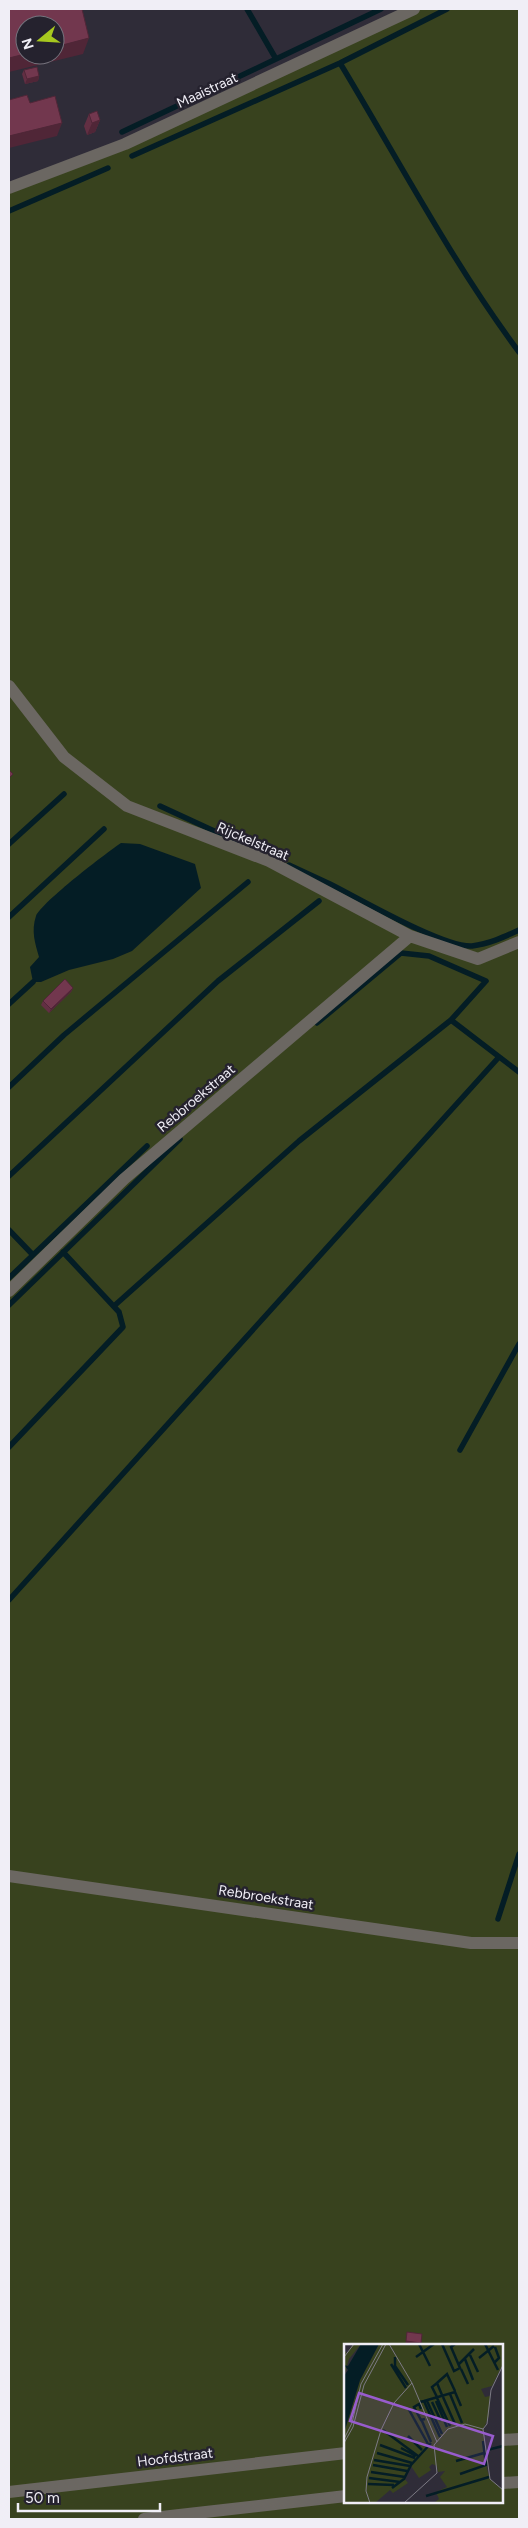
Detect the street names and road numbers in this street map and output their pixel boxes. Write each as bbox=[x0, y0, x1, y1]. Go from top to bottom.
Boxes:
street label: Maaistraat bbox=[174, 69, 240, 112]
street label: Rijckelstraat bbox=[214, 819, 291, 864]
street label: Rebbroekstraat bbox=[154, 1061, 239, 1136]
street label: Rebbroekstraat bbox=[217, 1882, 315, 1913]
street label: Hoofdstraat bbox=[136, 2444, 214, 2471]

